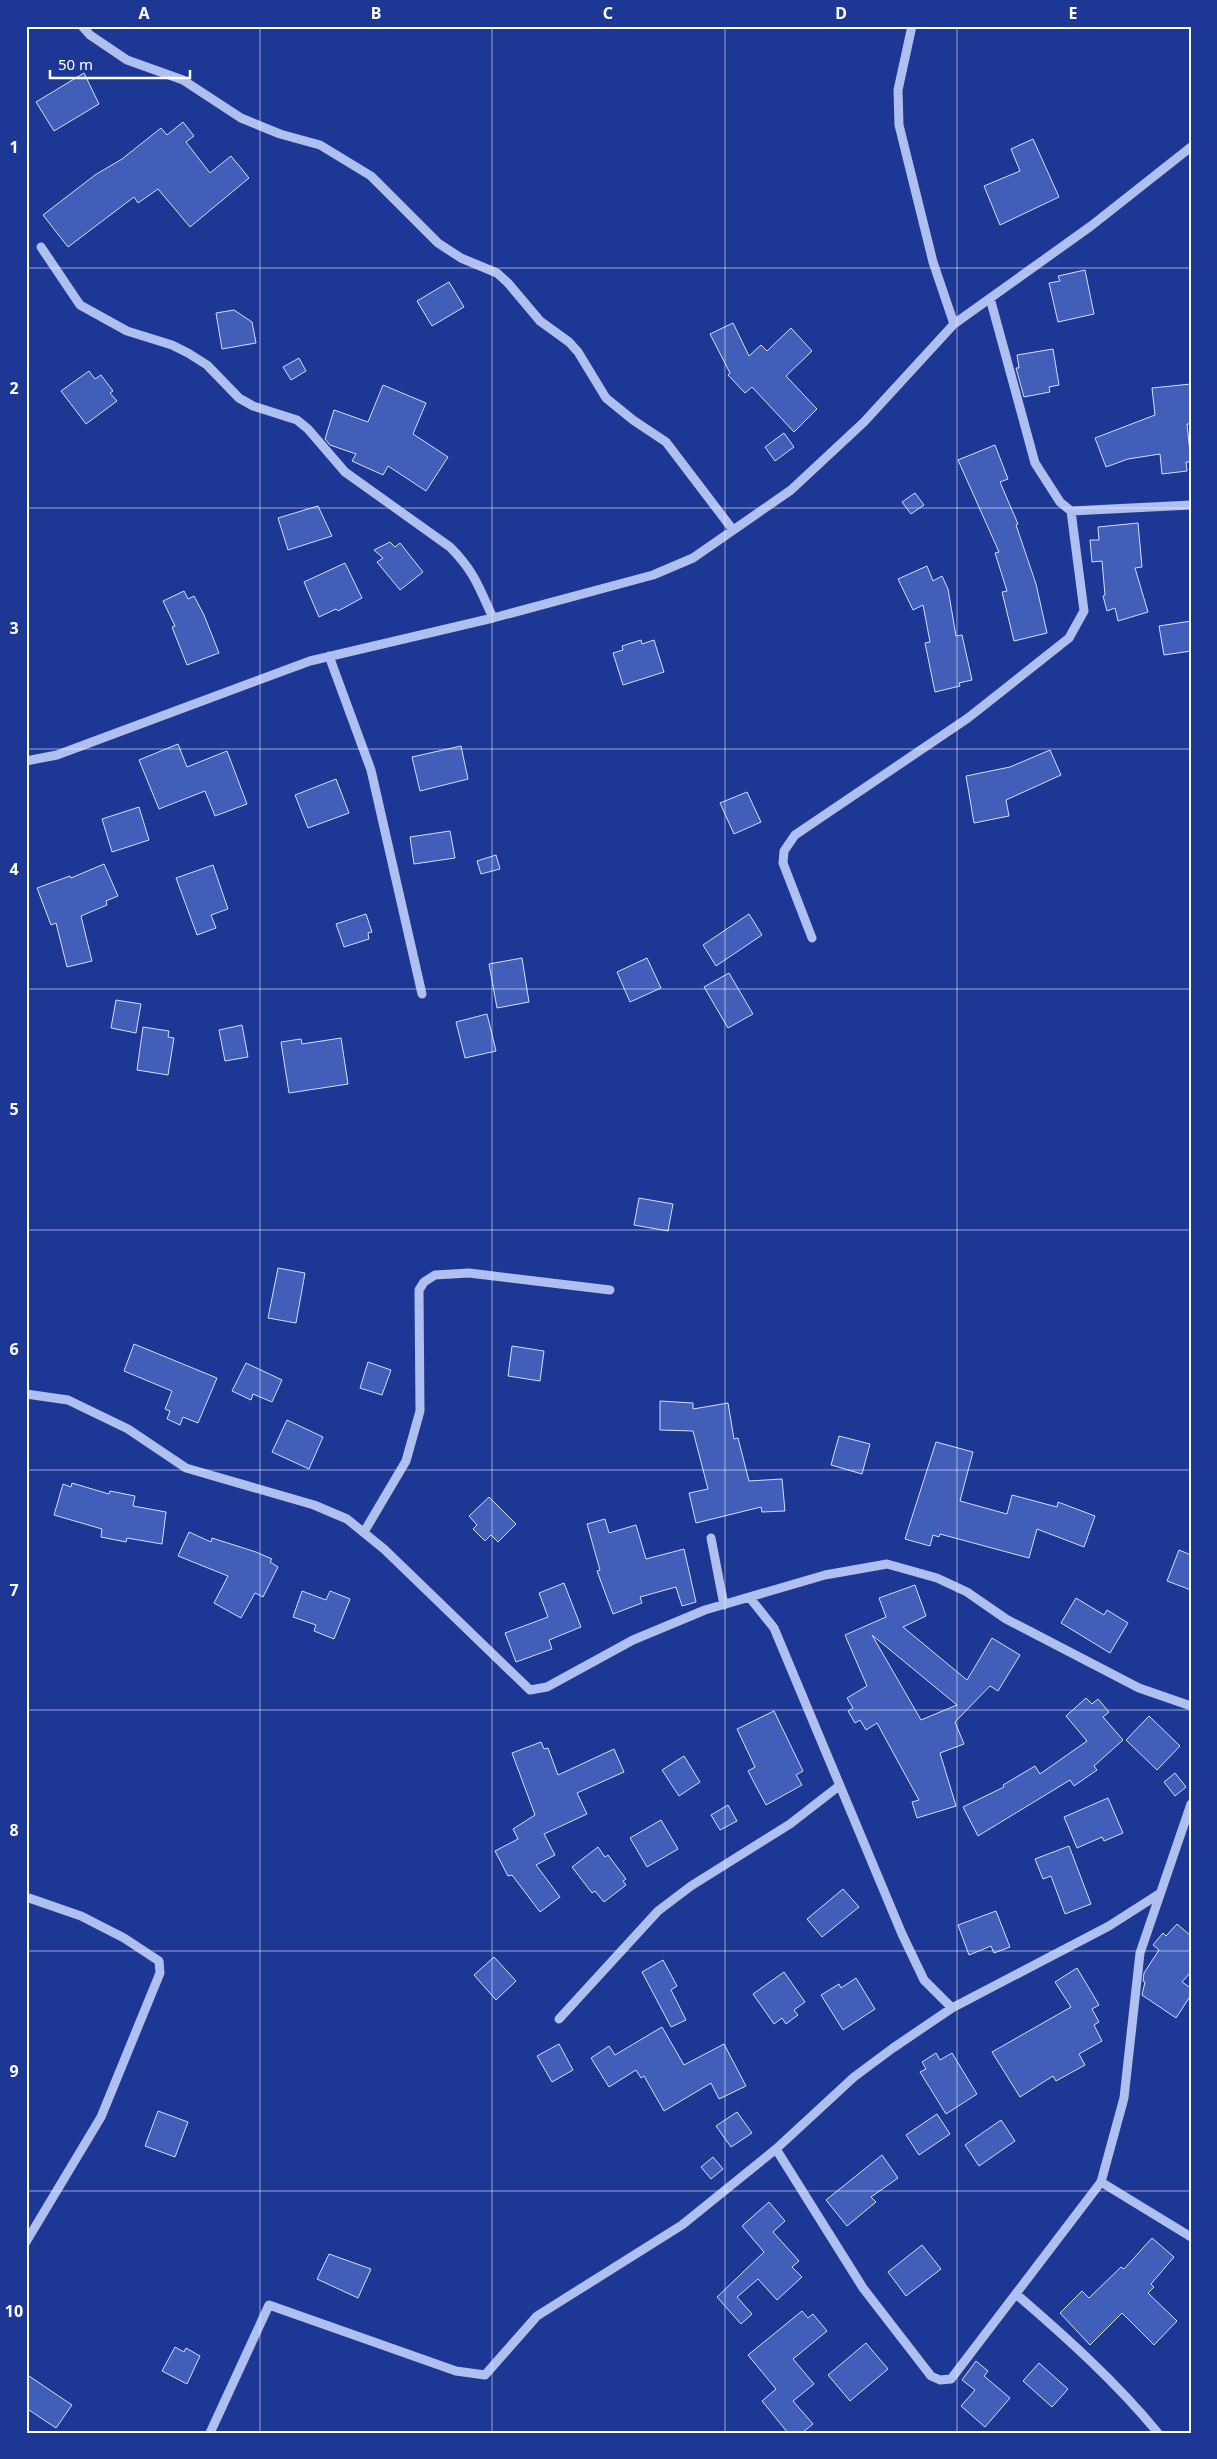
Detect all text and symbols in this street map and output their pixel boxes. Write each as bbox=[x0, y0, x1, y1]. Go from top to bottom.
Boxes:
text: A bbox=[138, 2, 150, 24]
text: B bbox=[371, 2, 381, 24]
text: C bbox=[603, 2, 613, 24]
text: D bbox=[835, 2, 847, 24]
text: E bbox=[1069, 2, 1078, 24]
scale bar bbox=[50, 48, 190, 80]
text: 50 m bbox=[58, 54, 93, 74]
text: 1 bbox=[9, 136, 19, 158]
text: 2 bbox=[9, 377, 19, 399]
text: 3 bbox=[9, 617, 19, 639]
text: 4 bbox=[9, 858, 19, 880]
text: 5 bbox=[9, 1098, 19, 1120]
text: 6 bbox=[9, 1338, 19, 1360]
text: 7 bbox=[9, 1579, 19, 1601]
text: 8 bbox=[9, 1819, 19, 1841]
text: 9 bbox=[9, 2060, 19, 2082]
text: 10 bbox=[5, 2300, 23, 2322]

